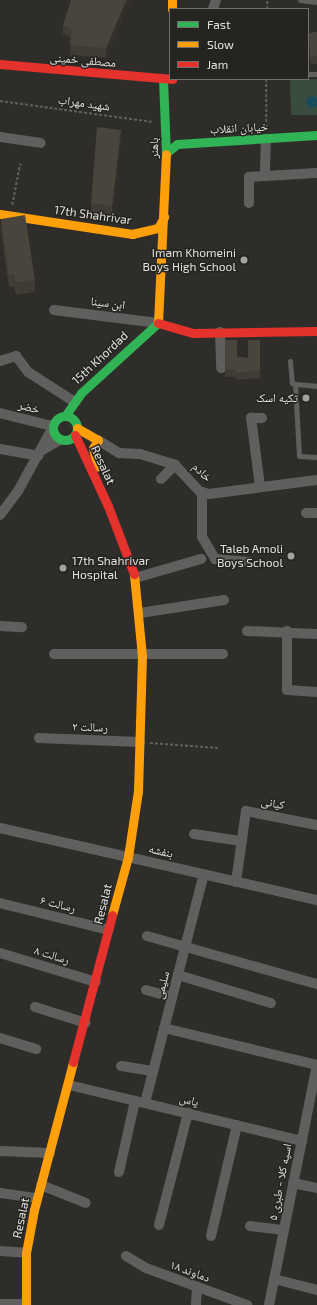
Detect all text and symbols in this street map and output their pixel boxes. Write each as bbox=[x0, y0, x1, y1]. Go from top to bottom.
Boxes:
legend bbox=[169, 8, 309, 80]
text: Fast bbox=[207, 17, 230, 31]
text: Slow bbox=[207, 37, 234, 51]
street label: مصطفی خمینی bbox=[49, 50, 117, 70]
text: Jam bbox=[207, 57, 228, 71]
street label: شهید مهراب bbox=[57, 92, 111, 114]
street label: خیابان انقلاب bbox=[209, 119, 269, 137]
street label: باهنر bbox=[147, 138, 161, 158]
street label: 17th Shahrivar bbox=[53, 202, 133, 228]
place label: Imam Khomeini Boys High School bbox=[143, 246, 236, 274]
marker: Imam Khomeini Boys High School bbox=[239, 255, 249, 265]
street label: ابن سینا bbox=[90, 294, 126, 312]
street label: 15th Khordad bbox=[69, 328, 131, 388]
place label: تکیه اسک bbox=[256, 391, 298, 405]
marker: تکیه اسک bbox=[301, 393, 311, 403]
street label: خضر bbox=[17, 397, 41, 417]
street label: Resalat bbox=[88, 443, 118, 487]
street label: خادم bbox=[189, 459, 215, 485]
place label: Taleb Amoli Boys School bbox=[217, 542, 283, 570]
marker: Taleb Amoli Boys School bbox=[286, 551, 296, 561]
place label: 17th Shahrivar Hospital bbox=[72, 554, 150, 582]
marker: 17th Shahrivar Hospital bbox=[57, 562, 69, 574]
street label: رسالت ۲ bbox=[72, 719, 108, 735]
street label: کیانی bbox=[260, 794, 286, 812]
street label: بنفشه bbox=[147, 841, 175, 861]
street label: Resalat bbox=[91, 882, 115, 926]
street label: رسالت ۶ bbox=[39, 893, 77, 915]
street label: رسالت ۸ bbox=[33, 943, 71, 967]
street label: سلیمی bbox=[152, 970, 172, 1000]
street label: یاس bbox=[178, 1091, 200, 1109]
street label: اسپه کلا - طبری ۵ bbox=[265, 1142, 295, 1222]
street label: Resalat bbox=[10, 1196, 32, 1240]
street label: دماوند ۱۸ bbox=[168, 1257, 212, 1285]

